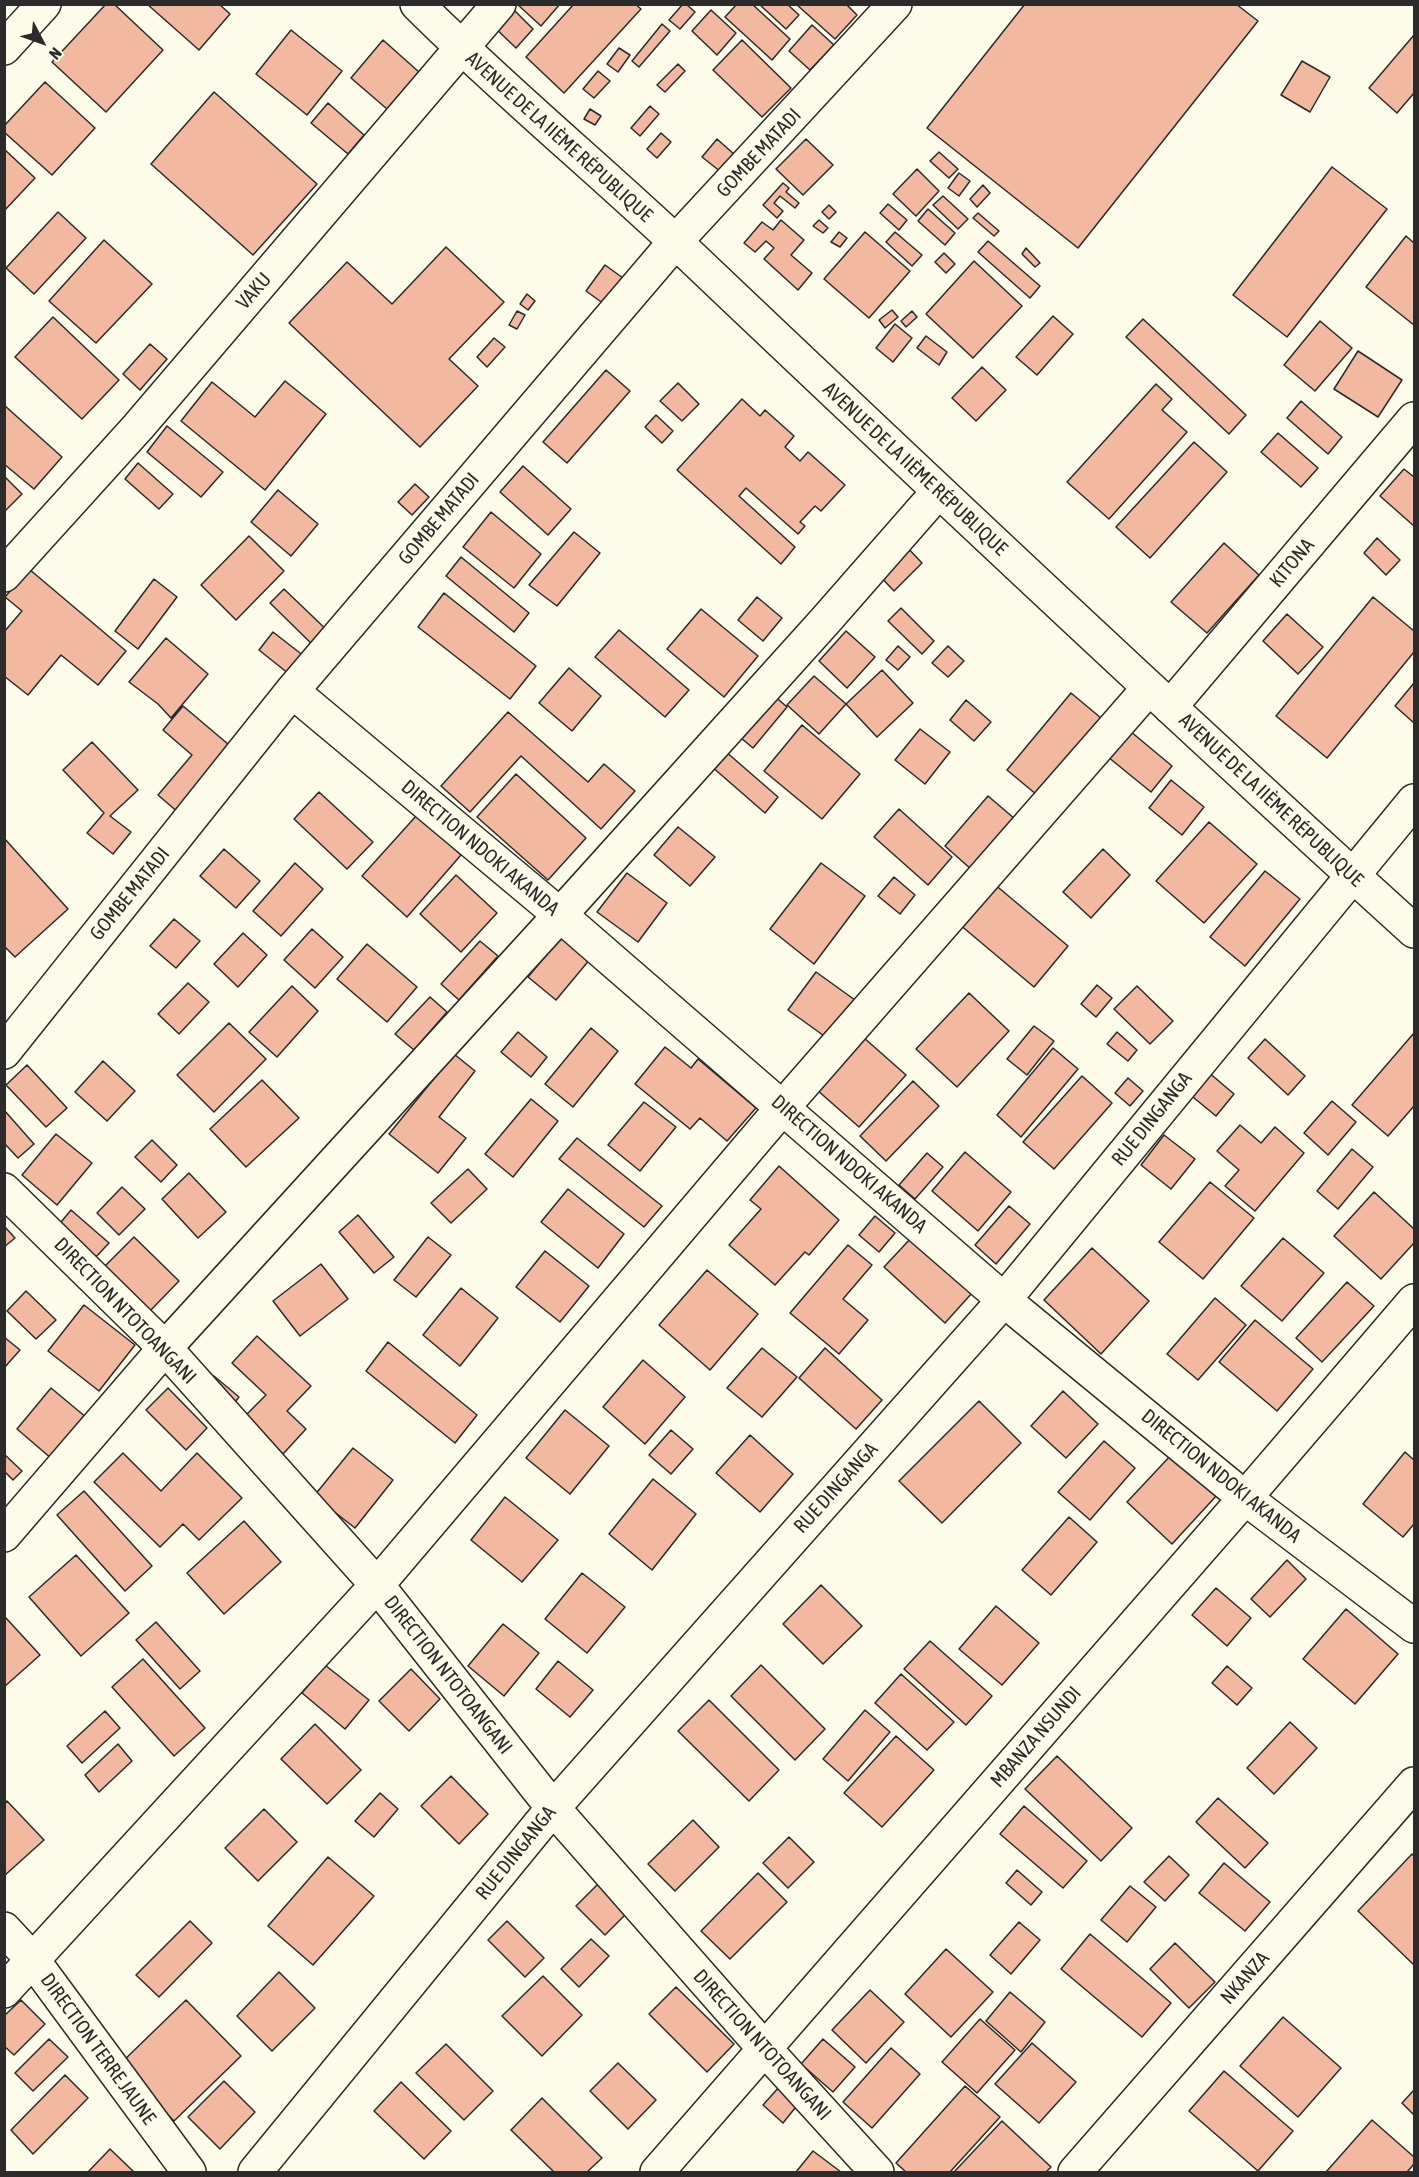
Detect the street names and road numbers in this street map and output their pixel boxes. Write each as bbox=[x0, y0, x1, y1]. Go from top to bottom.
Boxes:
street label: AVENUE DE LA IIÈME RÉPUBLIQUE bbox=[461, 47, 657, 227]
street label: GOMBE MATADI bbox=[712, 104, 806, 202]
street label: VAKU bbox=[232, 268, 276, 314]
street label: AVENUE DE LA IIÈME RÉPUBLIQUE bbox=[818, 377, 1012, 561]
street label: GOMBE MATADI bbox=[394, 468, 484, 570]
street label: KITONA bbox=[1265, 534, 1319, 592]
street label: AVENUE DE LA IIÈME RÉPUBLIQUE bbox=[1174, 708, 1368, 892]
street label: DIRECTION NDOKI AKANDA bbox=[396, 775, 564, 921]
street label: GOMBE MATADI bbox=[85, 843, 175, 945]
street label: RUE DINGANGA bbox=[1107, 1067, 1197, 1171]
street label: DIRECTION NDOKI AKANDA bbox=[766, 1090, 932, 1238]
street label: DIRECTION NTOTOANGANI bbox=[49, 1233, 201, 1389]
street label: DIRECTION NDOKI AKANDA bbox=[1136, 1404, 1306, 1548]
street label: RUE DINGANGA bbox=[789, 1438, 883, 1538]
street label: DIRECTION NTOTOANGANI bbox=[379, 1591, 517, 1759]
street label: MBANZA NSUNDI bbox=[986, 1682, 1086, 1792]
street label: RUE DINGANGA bbox=[471, 1801, 561, 1905]
street label: NKANZA bbox=[1216, 1947, 1274, 2009]
street label: DIRECTION NTOTOANGANI bbox=[688, 1965, 836, 2125]
street label: DIRECTION TERRE JAUNE bbox=[35, 1969, 161, 2129]

